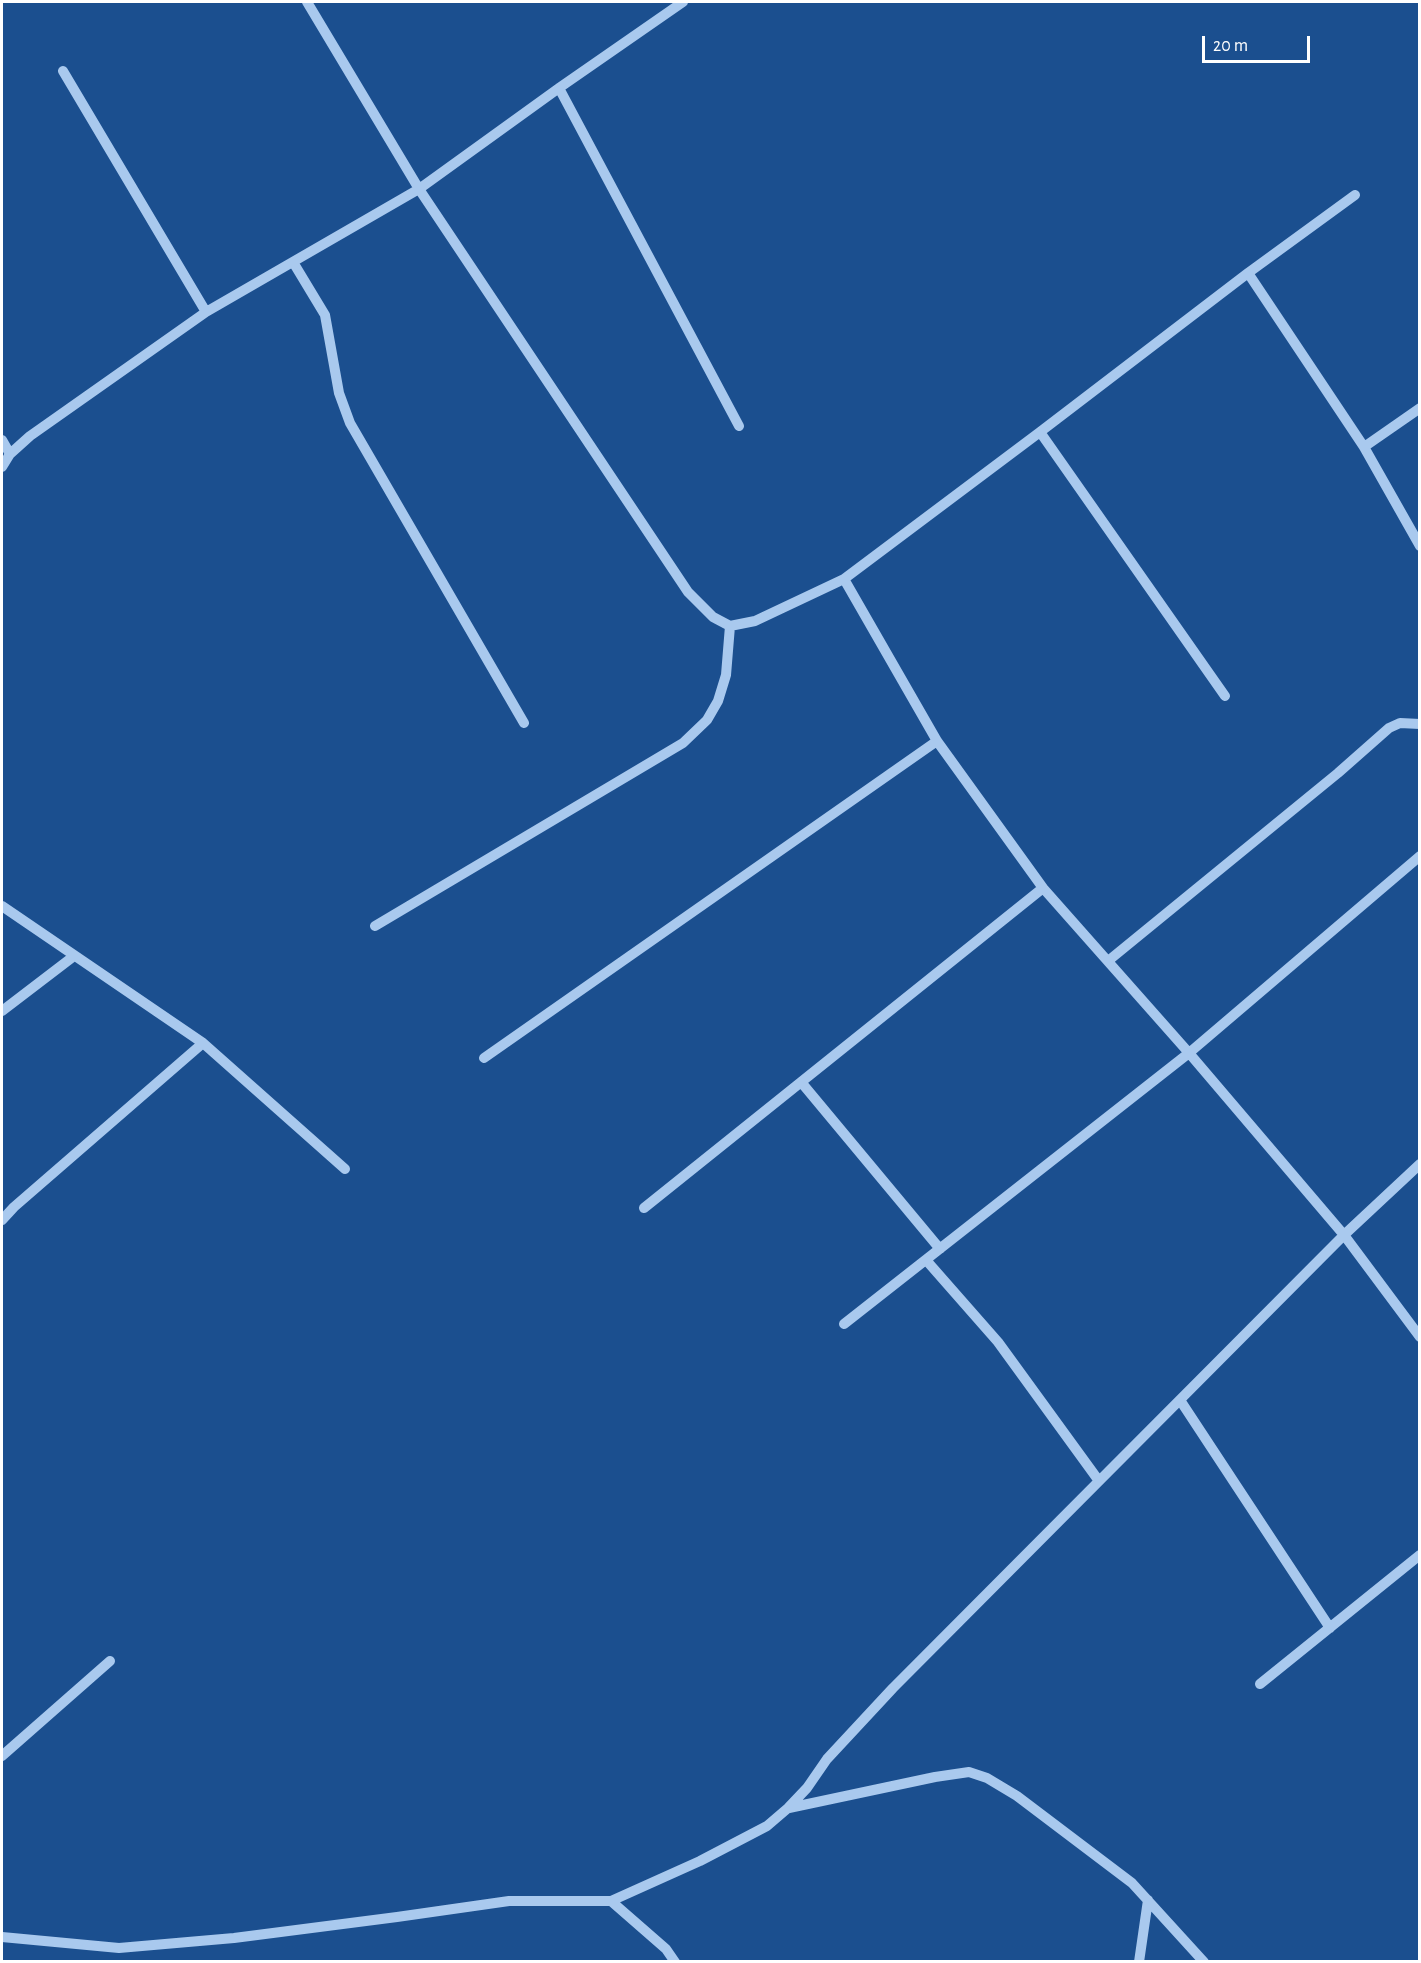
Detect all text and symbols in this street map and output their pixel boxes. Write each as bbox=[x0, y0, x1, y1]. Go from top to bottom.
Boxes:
scale bar bbox=[1205, 24, 1313, 62]
text: 20 m bbox=[1213, 37, 1248, 55]

